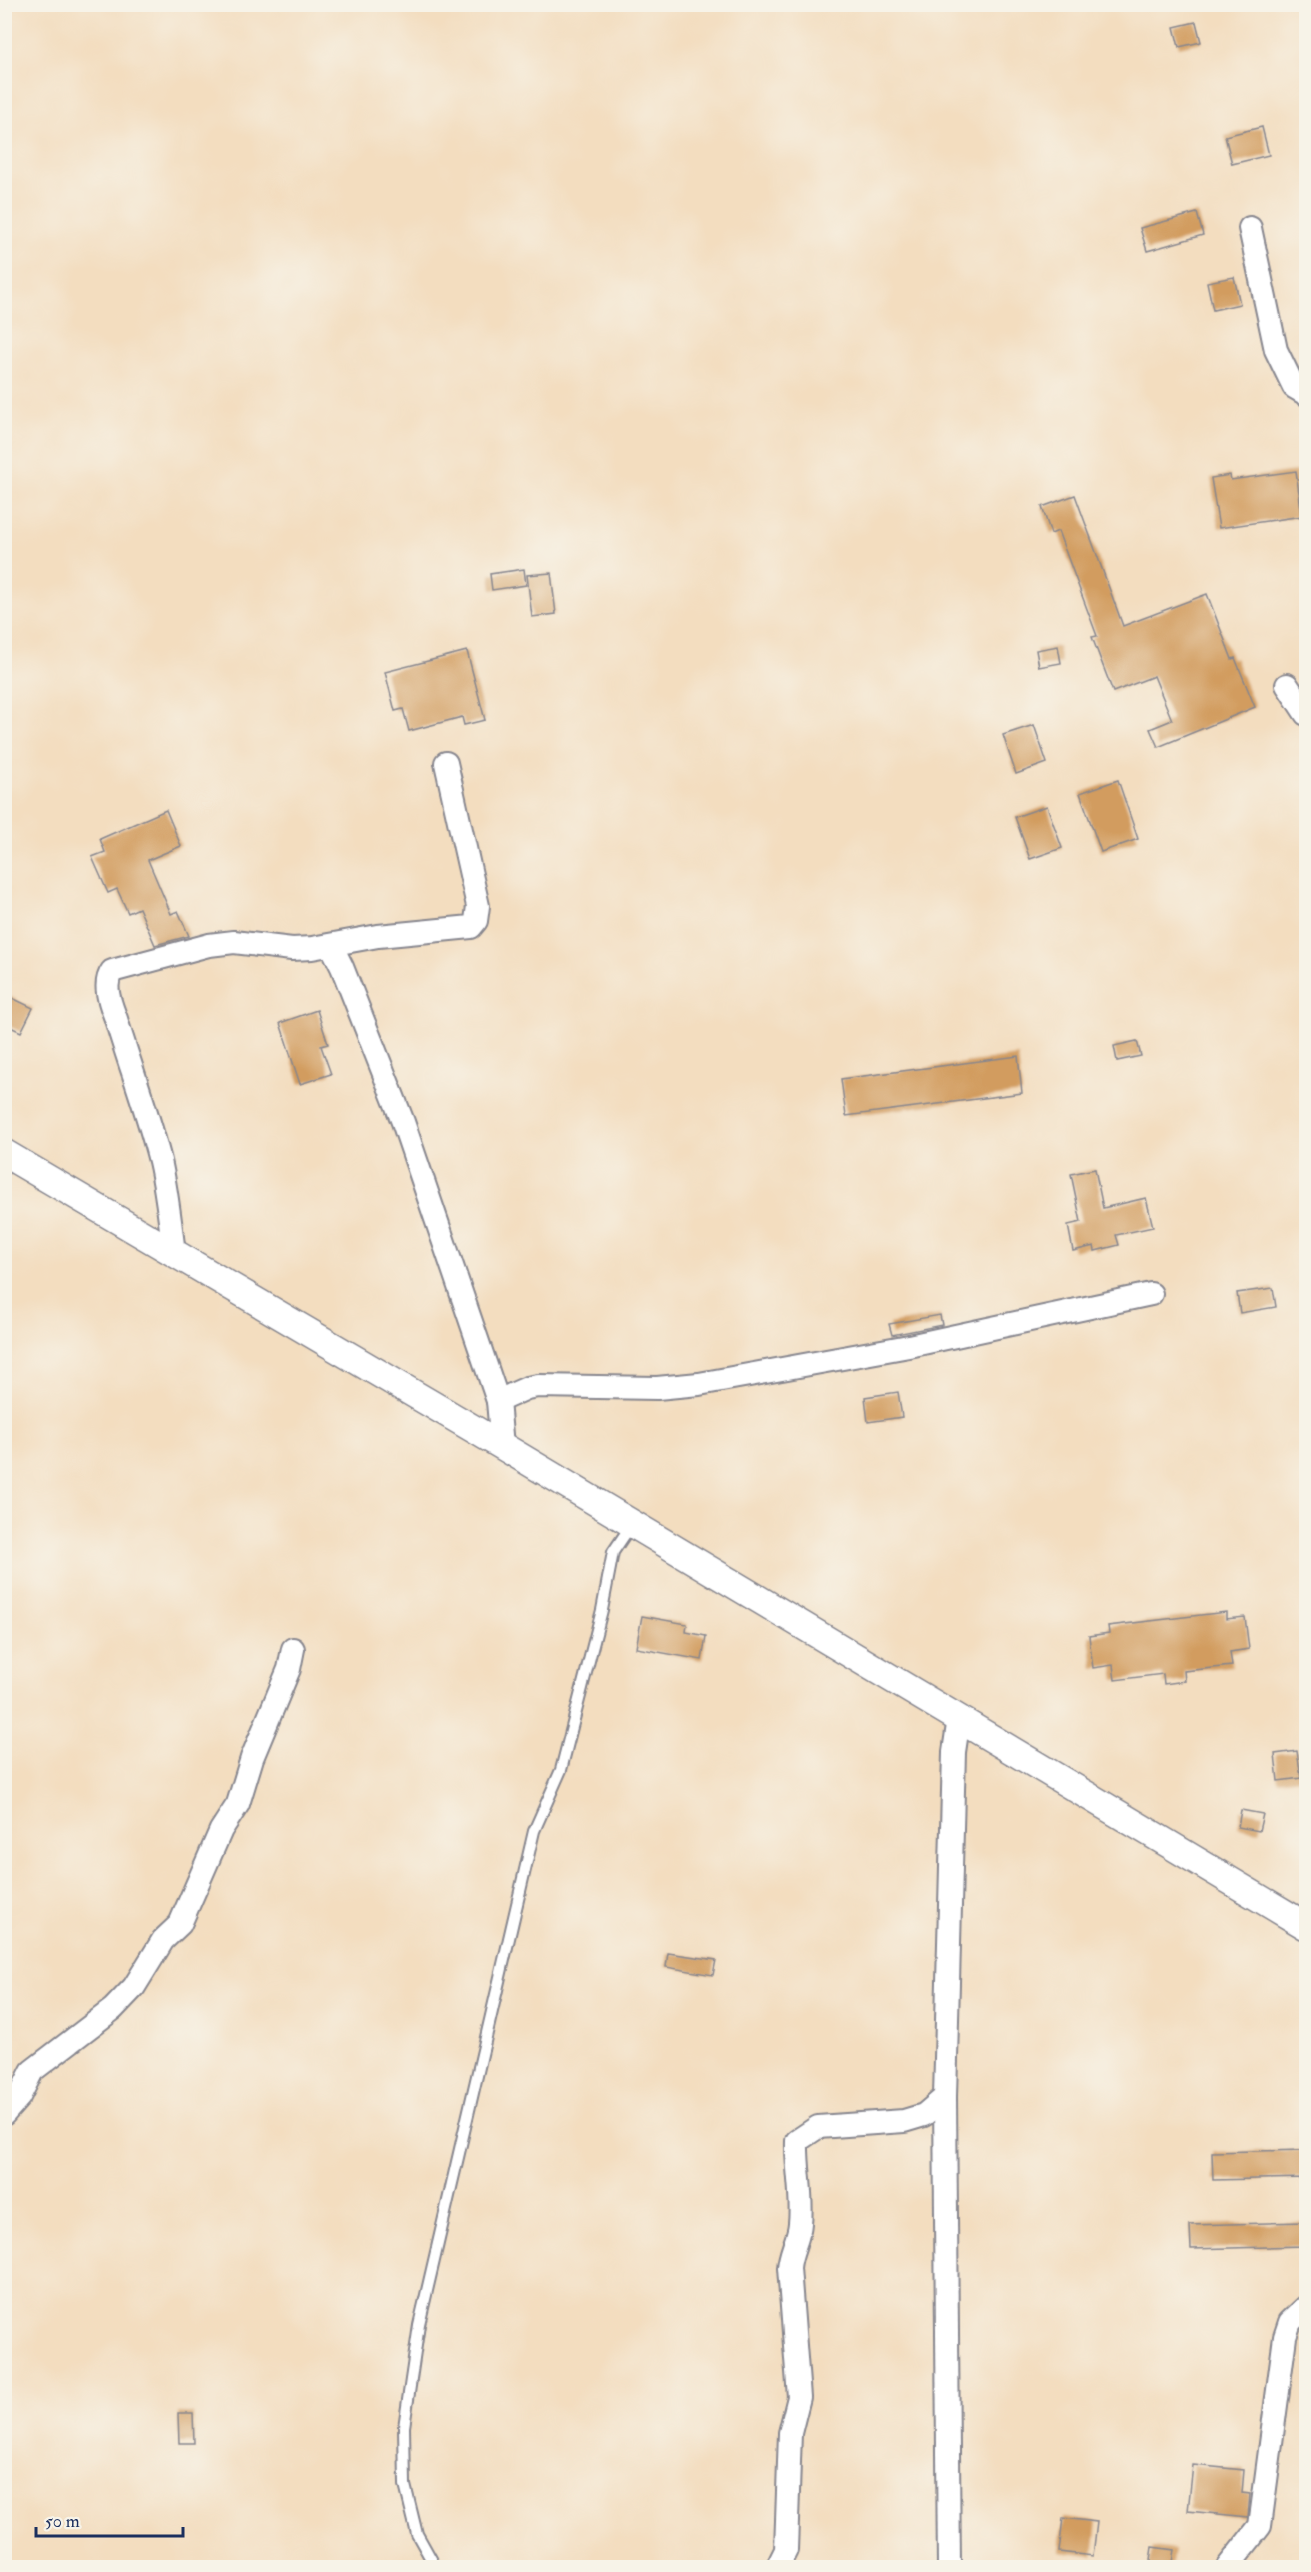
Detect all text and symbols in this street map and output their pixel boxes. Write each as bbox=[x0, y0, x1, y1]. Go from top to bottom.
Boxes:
scale bar bbox=[36, 2500, 183, 2538]
text: 50 m bbox=[45, 2510, 80, 2533]

